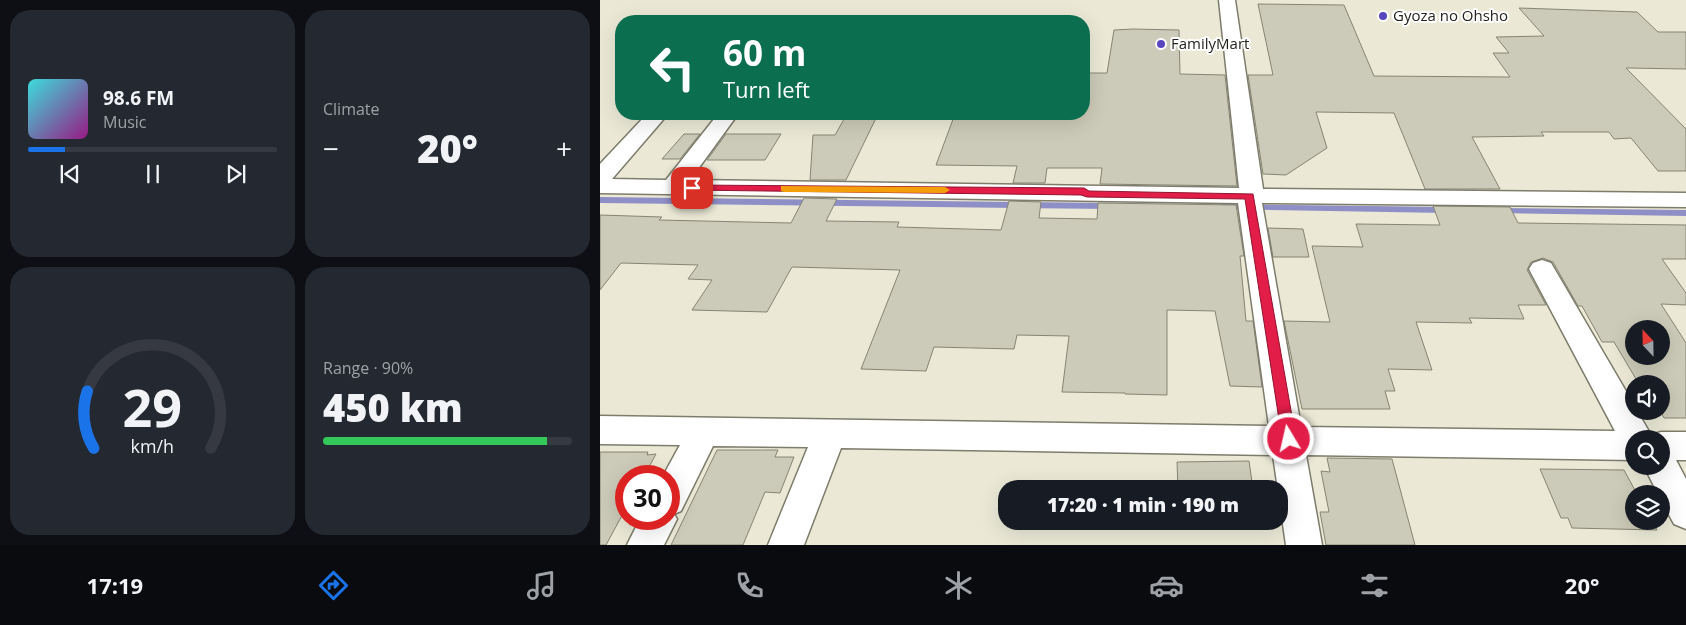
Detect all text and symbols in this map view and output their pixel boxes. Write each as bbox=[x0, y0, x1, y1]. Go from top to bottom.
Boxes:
place label: Gyoza no Ohsho bbox=[1393, 5, 1508, 25]
marker: Gyoza no Ohsho bbox=[1377, 10, 1389, 22]
text: 60 m bbox=[723, 29, 806, 76]
place label: FamilyMart bbox=[1171, 33, 1249, 53]
icon: left bbox=[640, 35, 705, 100]
marker: FamilyMart bbox=[1155, 38, 1167, 50]
text: Turn left bbox=[723, 74, 810, 104]
text: 98.6 FM bbox=[103, 85, 174, 111]
text: Climate bbox=[323, 98, 380, 120]
text: Music bbox=[103, 111, 147, 133]
text: 20° bbox=[417, 122, 478, 174]
text: − bbox=[323, 129, 339, 167]
text: + bbox=[556, 129, 572, 167]
icon: previous bbox=[56, 160, 84, 188]
icon: pause bbox=[139, 160, 167, 188]
icon: next bbox=[222, 160, 250, 188]
pin bbox=[671, 167, 713, 209]
icon: arrive bbox=[678, 174, 706, 202]
north arrow bbox=[1625, 320, 1670, 365]
map controls bbox=[1625, 320, 1670, 530]
text: Range · 90% bbox=[323, 357, 413, 379]
text: 29 bbox=[123, 371, 182, 442]
button: sound bbox=[1625, 375, 1670, 420]
text: 450 km bbox=[323, 381, 463, 433]
position arrow bbox=[1262, 412, 1314, 464]
button: search bbox=[1625, 430, 1670, 475]
text: km/h bbox=[131, 434, 174, 458]
speed limit sign: 30 bbox=[615, 465, 680, 530]
button: layers bbox=[1625, 485, 1670, 530]
text: 17:20 · 1 min · 190 m bbox=[1047, 492, 1239, 518]
icon: directions bbox=[316, 568, 351, 603]
icon: music bbox=[524, 568, 559, 603]
icon: phone bbox=[732, 568, 767, 603]
icon: climate bbox=[941, 568, 976, 603]
icon: car bbox=[1149, 568, 1184, 603]
icon: filters bbox=[1357, 568, 1392, 603]
text: 17:19 bbox=[87, 570, 143, 600]
text: 20° bbox=[1565, 570, 1599, 600]

